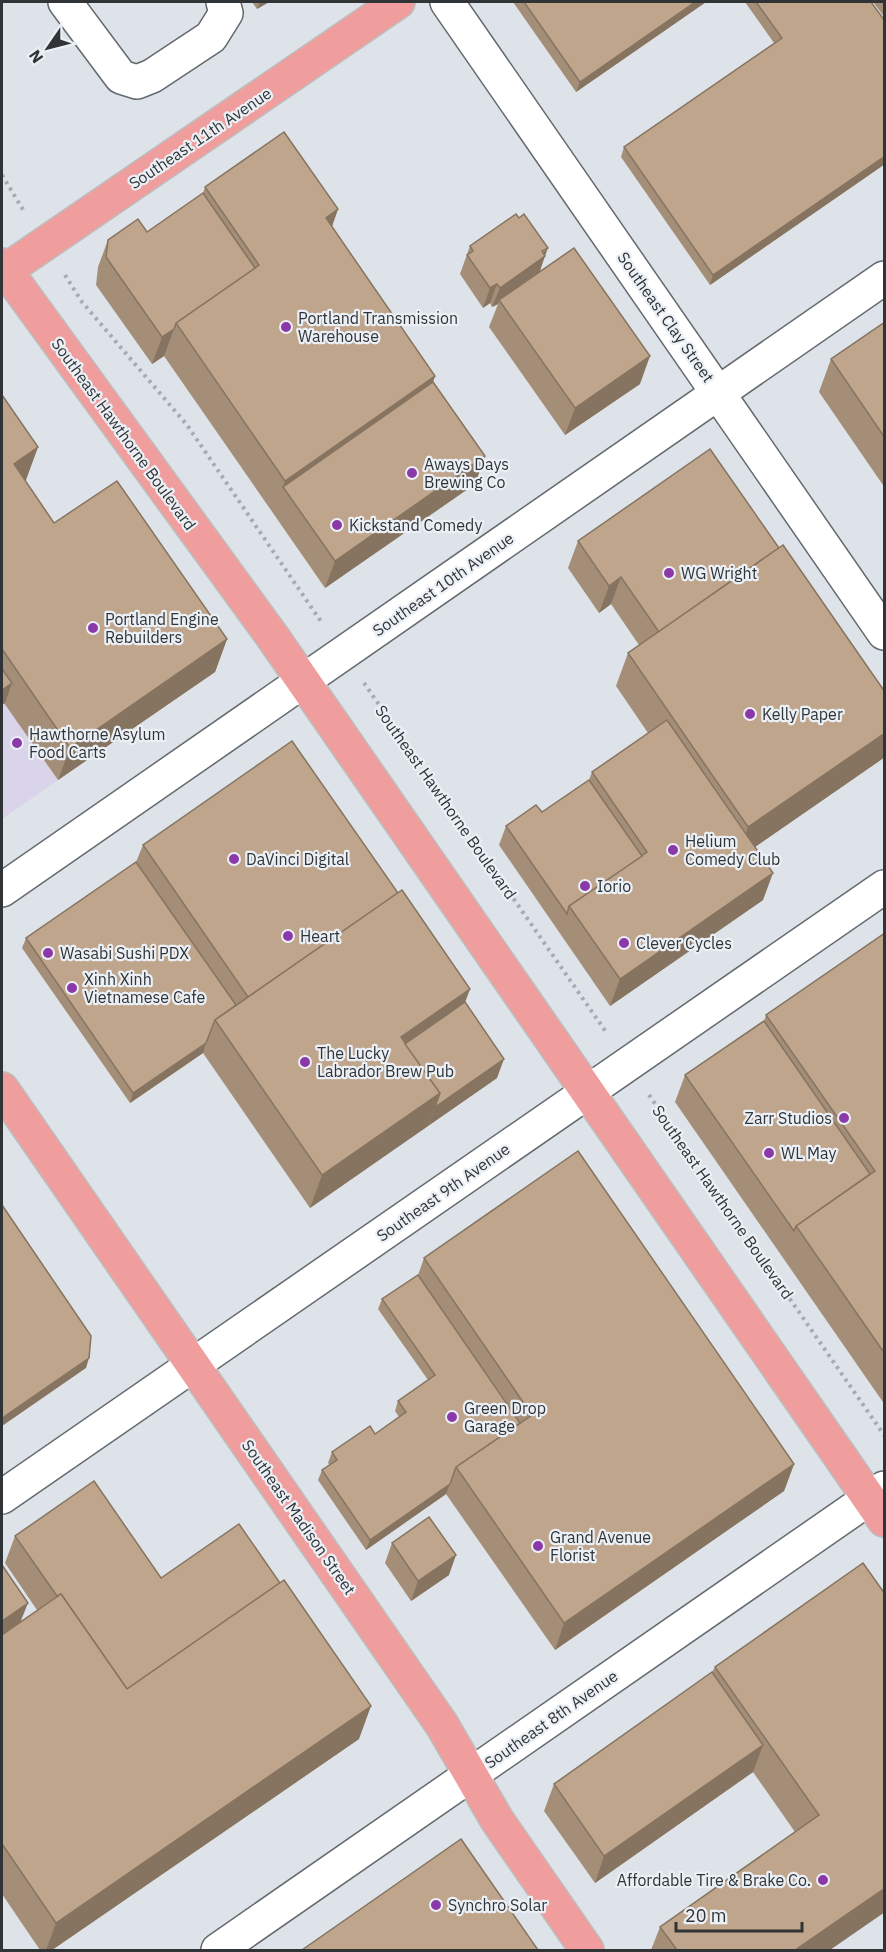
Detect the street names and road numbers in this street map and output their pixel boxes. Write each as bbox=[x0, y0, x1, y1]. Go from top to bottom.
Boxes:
street label: Southeast 11th Avenue bbox=[125, 83, 275, 193]
street label: Southeast Clay Street bbox=[613, 248, 719, 386]
street label: Southeast Hawthorne Boulevard bbox=[48, 334, 200, 534]
street label: Southeast 10th Avenue bbox=[369, 528, 518, 640]
street label: Southeast Hawthorne Boulevard bbox=[371, 701, 521, 903]
street label: Southeast Hawthorne Boulevard bbox=[648, 1101, 798, 1303]
street label: Southeast 9th Avenue bbox=[373, 1138, 514, 1245]
street label: Southeast Madison Street bbox=[238, 1436, 360, 1598]
street label: Southeast 8th Avenue bbox=[481, 1665, 622, 1772]

